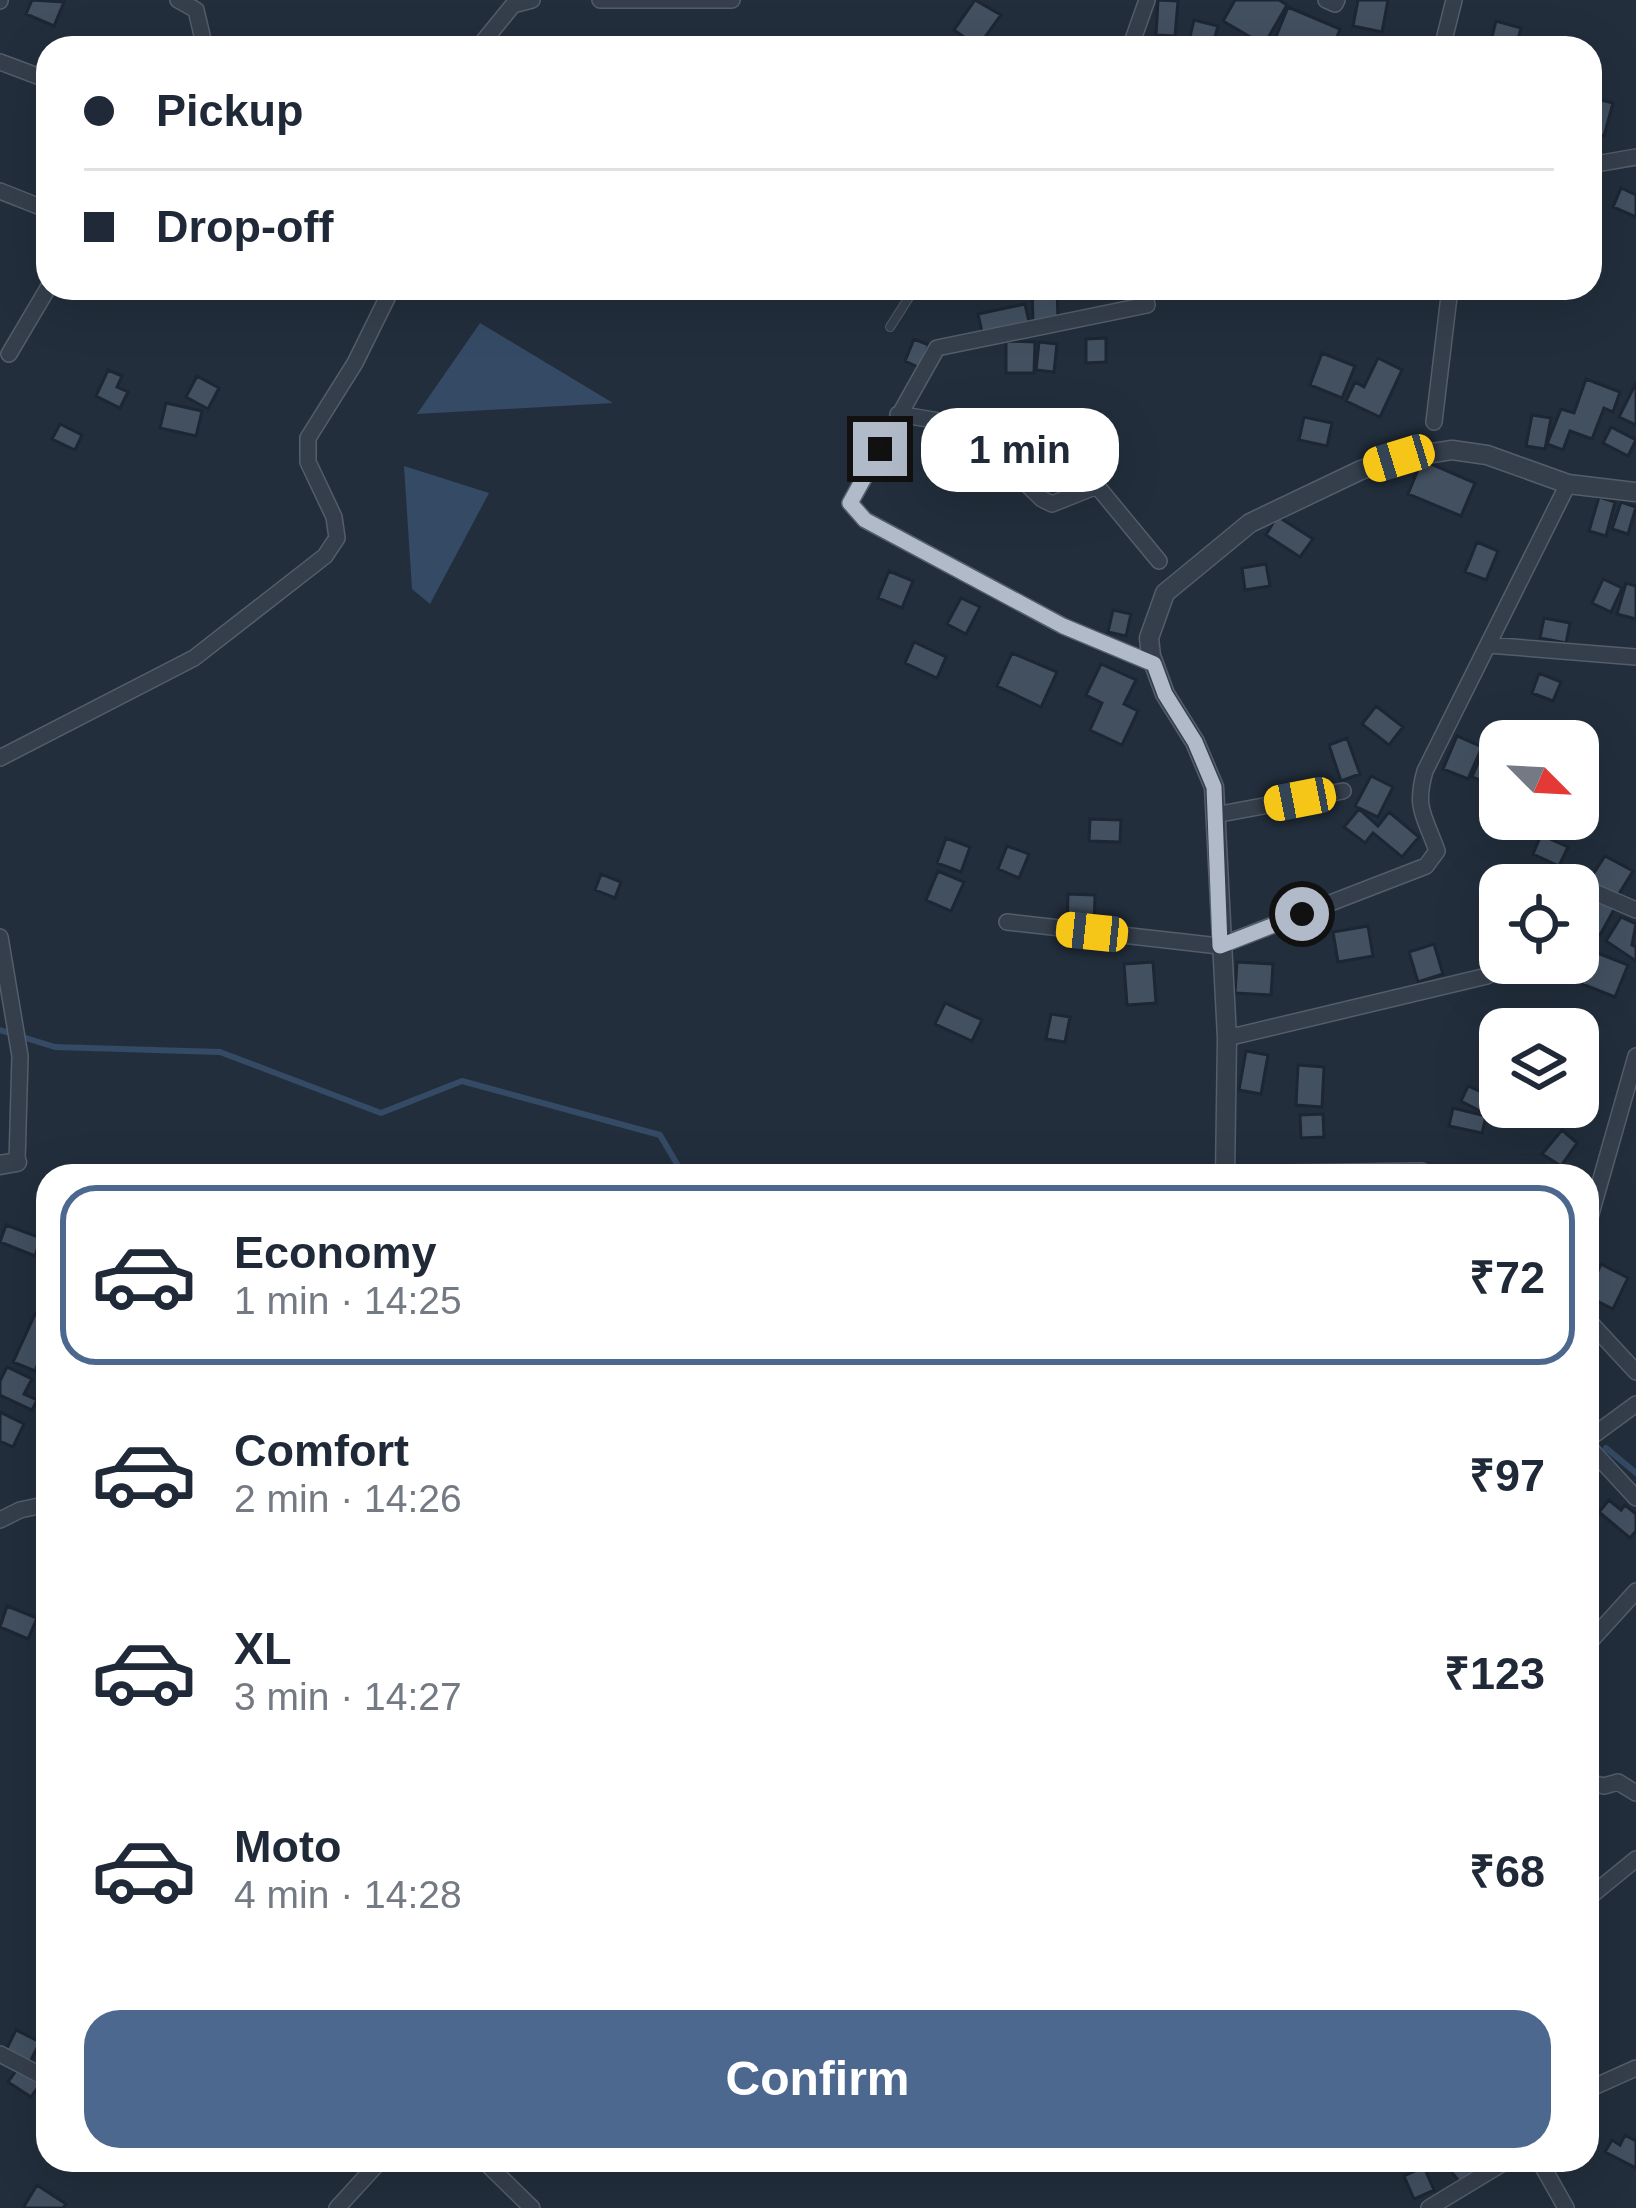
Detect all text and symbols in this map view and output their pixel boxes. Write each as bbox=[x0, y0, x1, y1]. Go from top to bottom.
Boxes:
text: Pickup bbox=[156, 85, 304, 136]
text: Drop-off bbox=[156, 201, 333, 252]
callout: 1 min bbox=[922, 407, 1120, 491]
route end bbox=[853, 422, 907, 476]
text: 1 min bbox=[969, 428, 1071, 471]
car bbox=[1359, 430, 1439, 486]
north arrow bbox=[1479, 720, 1599, 840]
map controls bbox=[1479, 720, 1599, 1128]
car bbox=[1261, 774, 1339, 824]
button: locate bbox=[1479, 864, 1599, 984]
route start bbox=[1275, 887, 1329, 941]
car bbox=[1054, 910, 1130, 954]
button: layers bbox=[1479, 1008, 1599, 1128]
icon: car bbox=[90, 1221, 198, 1329]
text: Economy bbox=[234, 1227, 437, 1278]
text: ₹72 bbox=[1469, 1252, 1545, 1303]
text: 1 min · 14:25 bbox=[234, 1279, 462, 1322]
icon: car bbox=[90, 1419, 198, 1527]
text: Comfort bbox=[234, 1425, 409, 1476]
text: ₹97 bbox=[1469, 1450, 1545, 1501]
text: 2 min · 14:26 bbox=[234, 1477, 462, 1520]
icon: car bbox=[90, 1617, 198, 1725]
text: XL bbox=[234, 1623, 292, 1674]
text: ₹123 bbox=[1444, 1648, 1545, 1699]
text: 3 min · 14:27 bbox=[234, 1675, 462, 1718]
icon: car bbox=[90, 1815, 198, 1923]
text: Moto bbox=[234, 1821, 341, 1872]
text: ₹68 bbox=[1469, 1846, 1545, 1897]
text: 4 min · 14:28 bbox=[234, 1873, 462, 1916]
button: Confirm bbox=[84, 2010, 1551, 2148]

